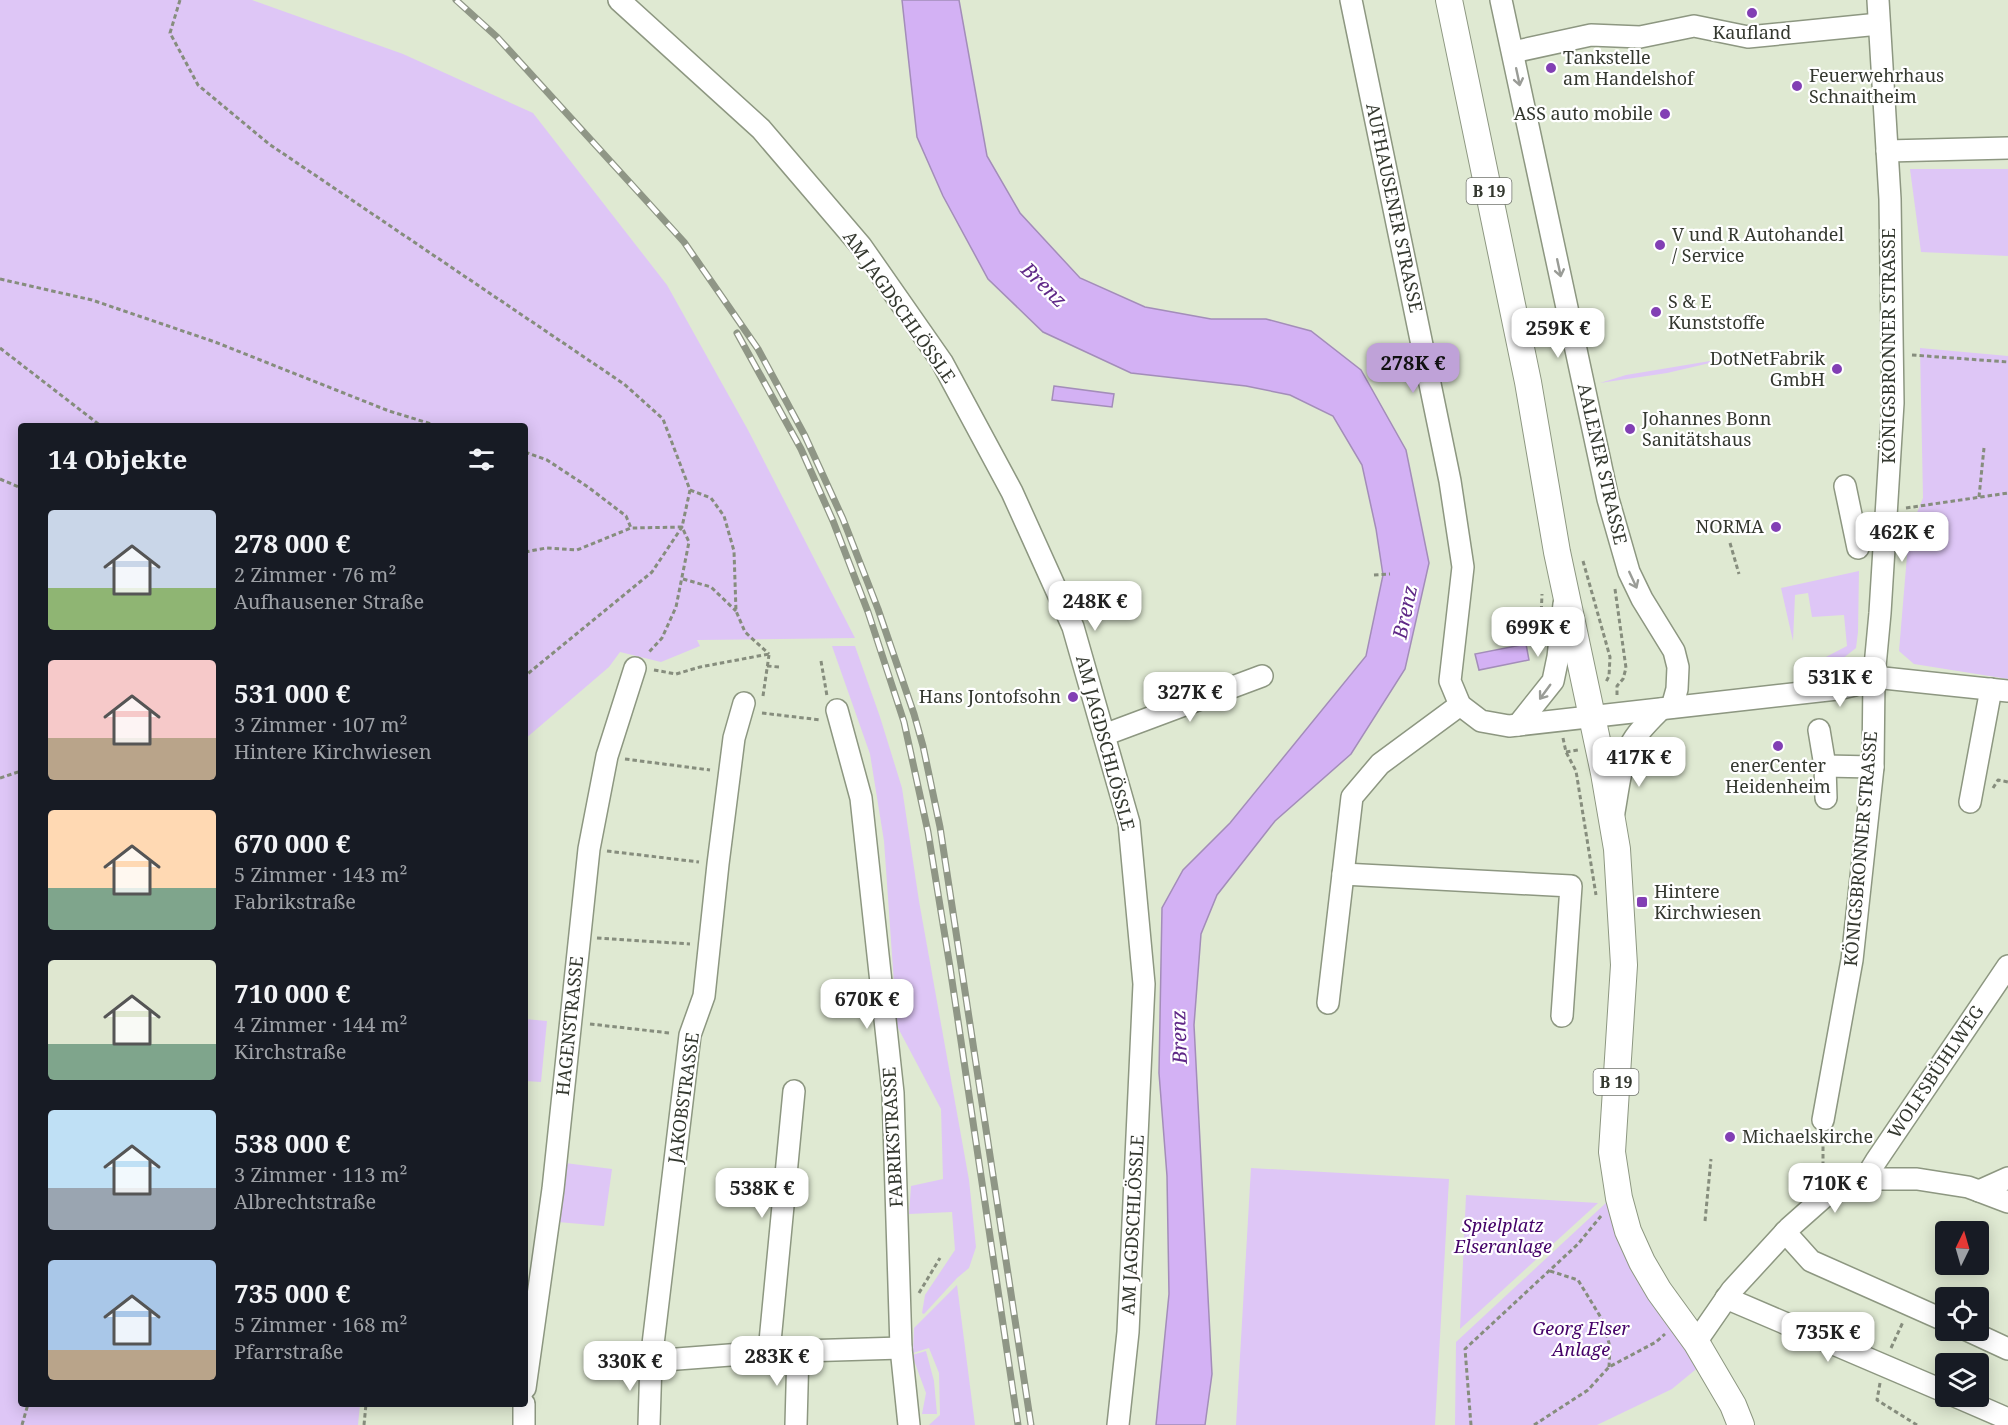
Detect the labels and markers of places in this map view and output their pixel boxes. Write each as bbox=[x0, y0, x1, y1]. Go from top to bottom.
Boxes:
marker: Kaufland bbox=[1745, 6, 1759, 20]
place label: Kaufland bbox=[1713, 20, 1791, 44]
place label: Tankstelle am Handelshof bbox=[1563, 45, 1695, 90]
marker: Tankstelle am Handelshof bbox=[1544, 61, 1558, 75]
place label: Feuerwehrhaus Schnaitheim bbox=[1809, 63, 1944, 108]
marker: Feuerwehrhaus Schnaitheim bbox=[1790, 79, 1804, 93]
place label: ASS auto mobile bbox=[1514, 101, 1653, 125]
marker: ASS auto mobile bbox=[1658, 107, 1672, 121]
place label: V und R Autohandel / Service bbox=[1672, 222, 1844, 267]
marker: V und R Autohandel / Service bbox=[1653, 238, 1667, 252]
place label: S & E Kunststoffe bbox=[1668, 289, 1765, 334]
marker: S & E Kunststoffe bbox=[1649, 305, 1663, 319]
pin: 259K € bbox=[1509, 308, 1607, 359]
pin: 278K € bbox=[1364, 343, 1462, 394]
place label: DotNetFabrik GmbH bbox=[1710, 346, 1825, 391]
marker: DotNetFabrik GmbH bbox=[1830, 362, 1844, 376]
place label: Johannes Bonn Sanitätshaus bbox=[1641, 406, 1772, 451]
marker: Johannes Bonn Sanitätshaus bbox=[1623, 422, 1637, 436]
pin: 462K € bbox=[1853, 512, 1951, 563]
place label: NORMA bbox=[1696, 514, 1764, 538]
marker: NORMA bbox=[1769, 520, 1783, 534]
pin: 248K € bbox=[1046, 581, 1144, 632]
pin: 699K € bbox=[1489, 607, 1587, 658]
pin: 531K € bbox=[1791, 657, 1889, 708]
pin: 327K € bbox=[1141, 672, 1239, 723]
place label: Hans Jontofsohn bbox=[919, 684, 1061, 708]
marker: Hans Jontofsohn bbox=[1066, 690, 1080, 704]
pin: 417K € bbox=[1590, 737, 1688, 788]
marker: enerCenter Heidenheim bbox=[1771, 739, 1785, 753]
place label: enerCenter Heidenheim bbox=[1725, 753, 1831, 798]
place label: Hintere Kirchwiesen bbox=[1654, 879, 1762, 924]
marker: Hintere Kirchwiesen bbox=[1635, 895, 1649, 909]
pin: 670K € bbox=[818, 979, 916, 1030]
place label: Michaelskirche bbox=[1742, 1124, 1873, 1148]
marker: Michaelskirche bbox=[1723, 1130, 1737, 1144]
pin: 710K € bbox=[1786, 1163, 1884, 1214]
pin: 538K € bbox=[713, 1168, 811, 1219]
pin: 735K € bbox=[1779, 1312, 1877, 1363]
pin: 283K € bbox=[728, 1336, 826, 1387]
pin: 330K € bbox=[581, 1341, 679, 1392]

